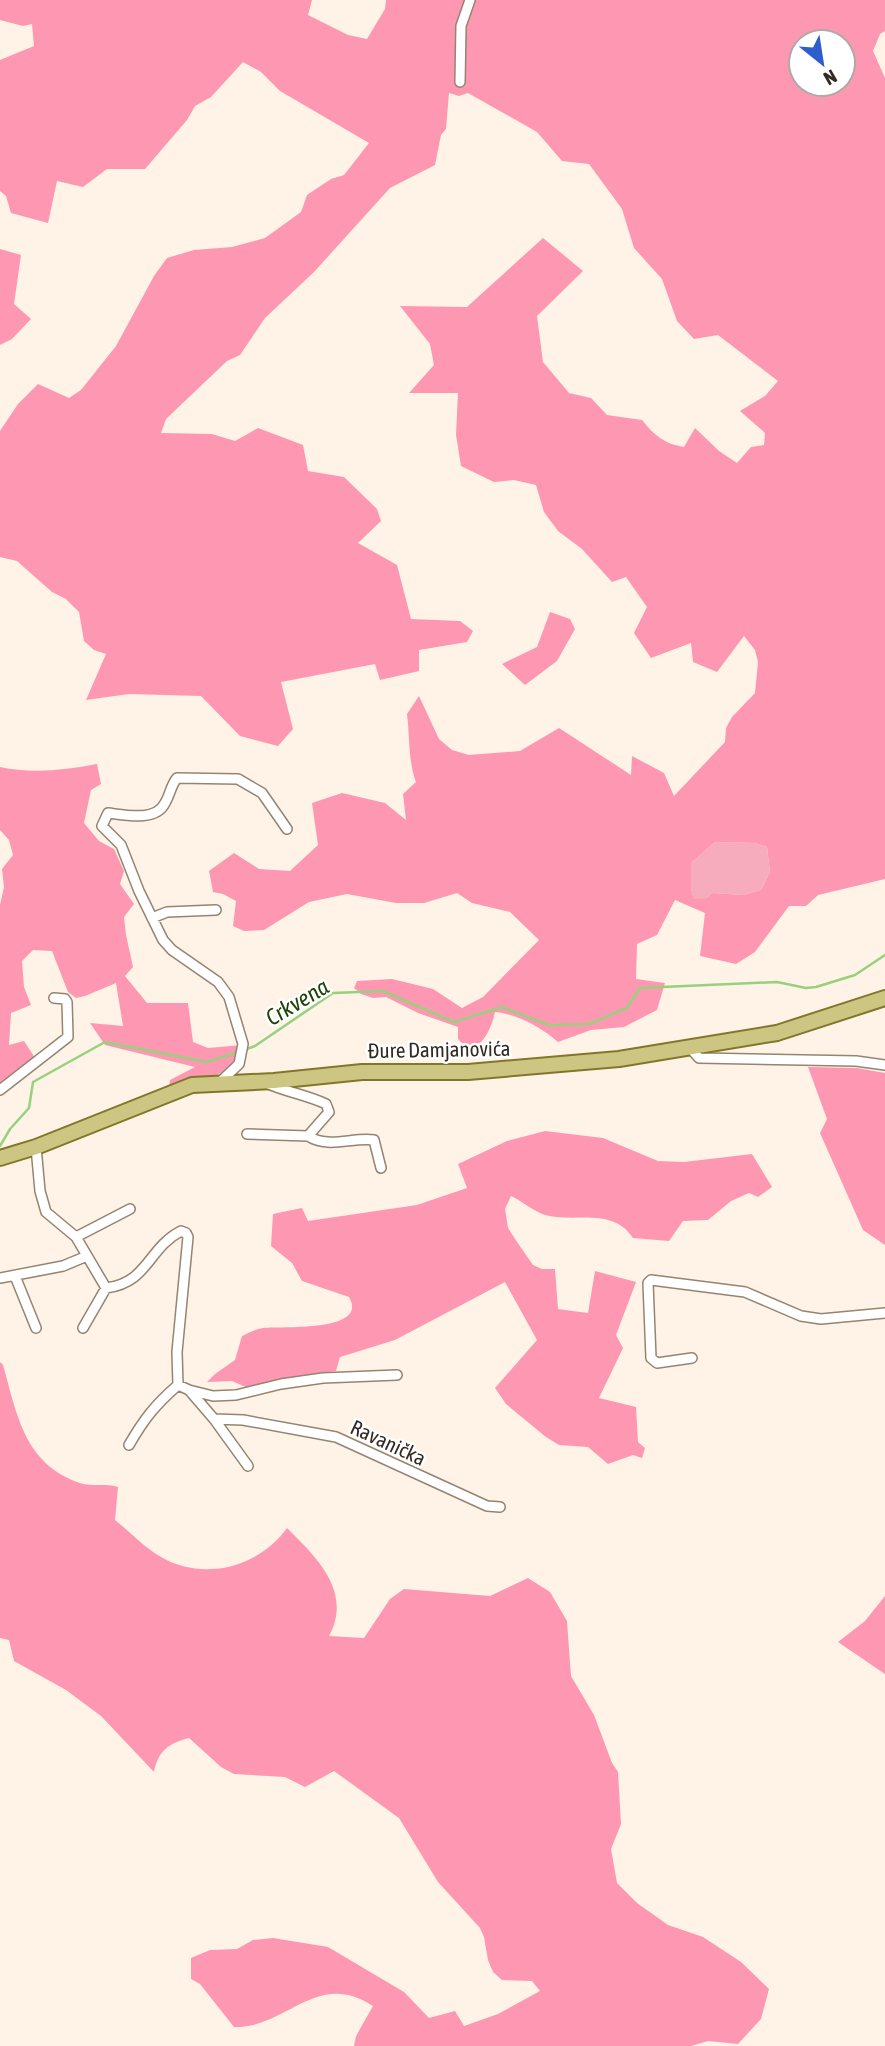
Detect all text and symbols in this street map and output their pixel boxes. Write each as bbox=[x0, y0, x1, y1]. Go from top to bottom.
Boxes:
north arrow bbox=[787, 28, 857, 98]
text: N bbox=[820, 65, 841, 90]
water label: Crkvena bbox=[261, 973, 333, 1031]
street label: Đure Damjanovića bbox=[367, 1036, 510, 1062]
street label: Ravanička bbox=[347, 1414, 430, 1470]

